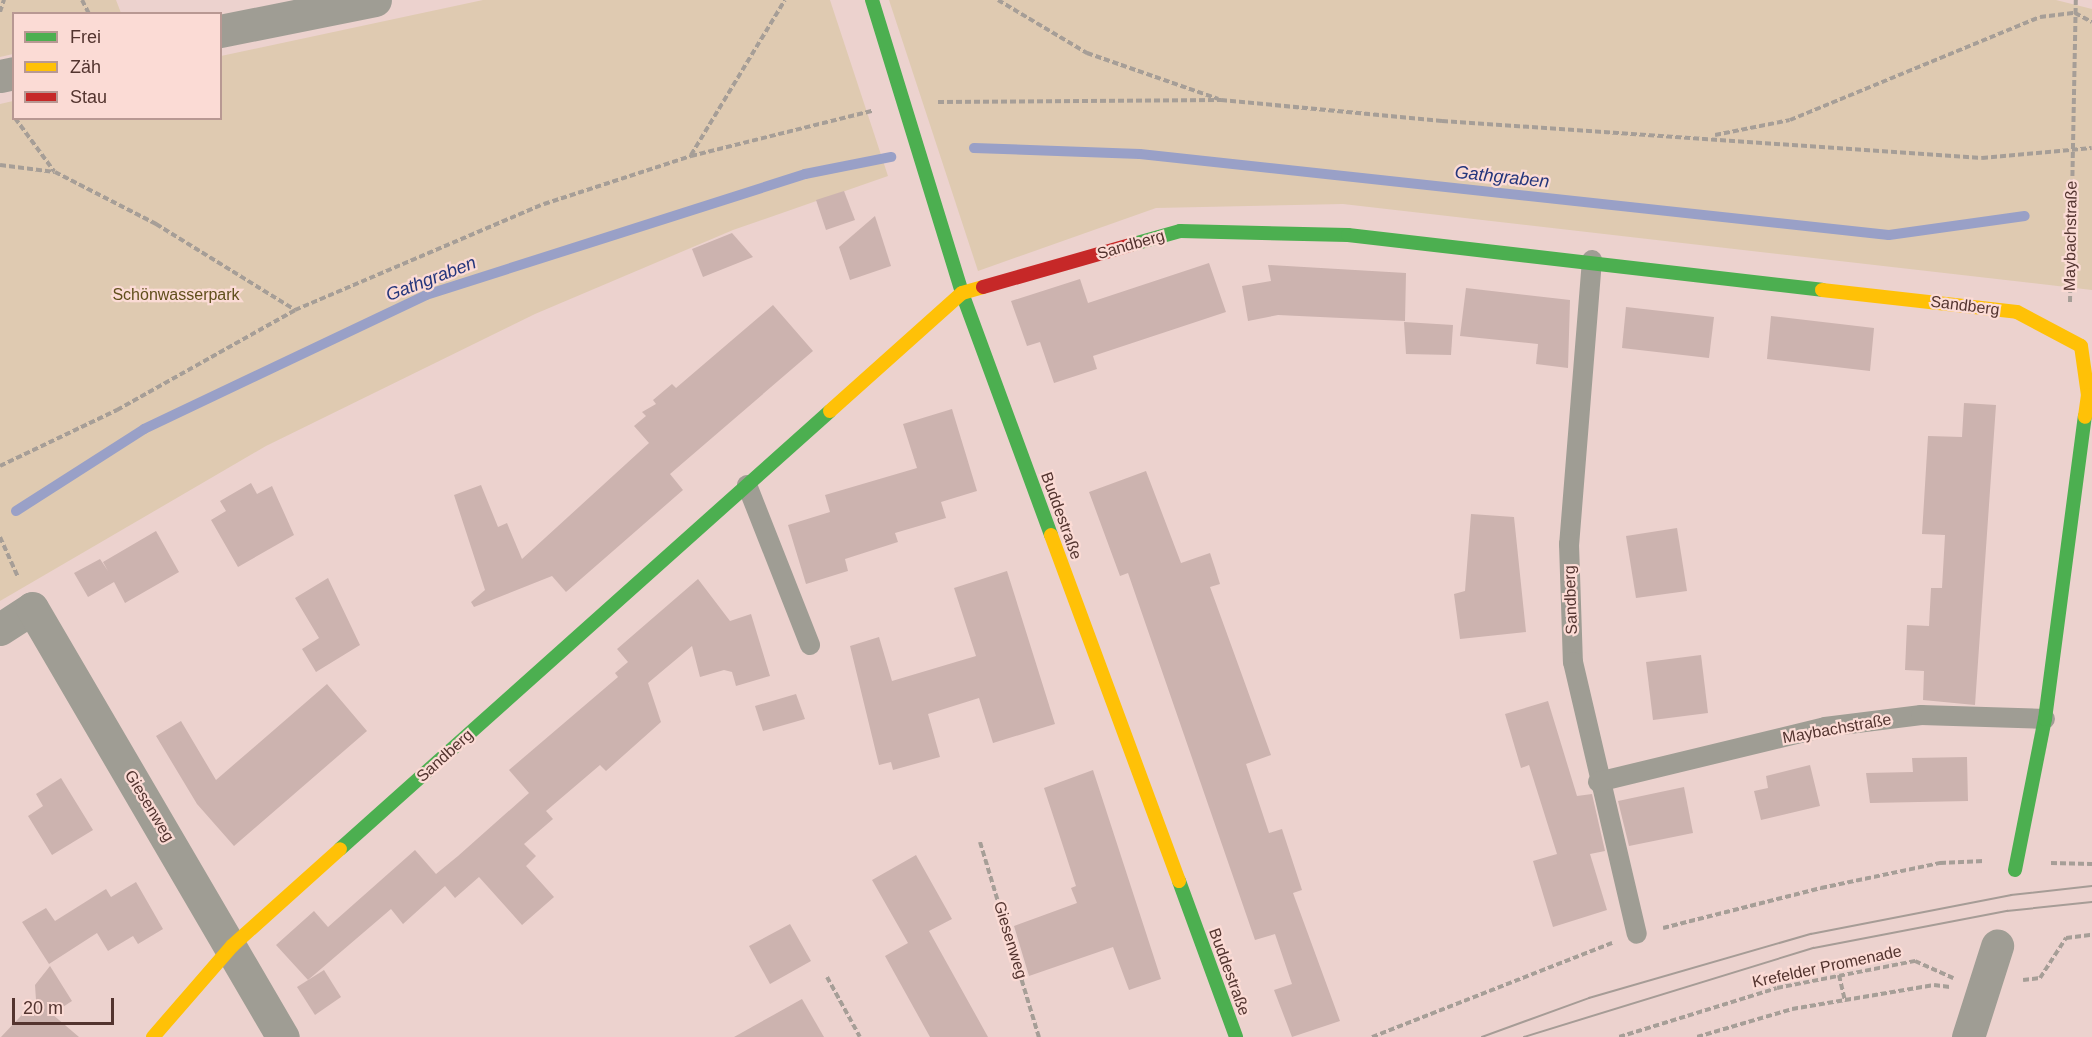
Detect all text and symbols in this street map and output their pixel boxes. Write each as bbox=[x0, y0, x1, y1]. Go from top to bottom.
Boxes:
legend bbox=[12, 12, 222, 120]
text: Frei bbox=[70, 27, 101, 47]
text: Zäh bbox=[70, 57, 101, 77]
text: Stau bbox=[70, 87, 107, 107]
water label: Gathgraben bbox=[1454, 161, 1550, 193]
street label: Maybachstraße bbox=[2060, 181, 2082, 291]
street label: Sandberg bbox=[1095, 226, 1167, 264]
water label: Gathgraben bbox=[383, 252, 479, 306]
park label: Schönwasserpark bbox=[112, 285, 240, 305]
street label: Sandberg bbox=[1929, 292, 2001, 320]
street label: Buddestraße bbox=[1036, 470, 1086, 562]
street label: Sandberg bbox=[1560, 565, 1582, 635]
street label: Maybachstraße bbox=[1781, 710, 1893, 748]
street label: Sandberg bbox=[413, 726, 477, 786]
street label: Giesenweg bbox=[120, 767, 178, 845]
street label: Giesenweg bbox=[989, 899, 1031, 981]
street label: Buddestraße bbox=[1204, 926, 1254, 1018]
street label: Krefelder Promenade bbox=[1751, 942, 1903, 992]
scale bar bbox=[15, 986, 117, 1024]
text: 20 m bbox=[23, 998, 63, 1018]

